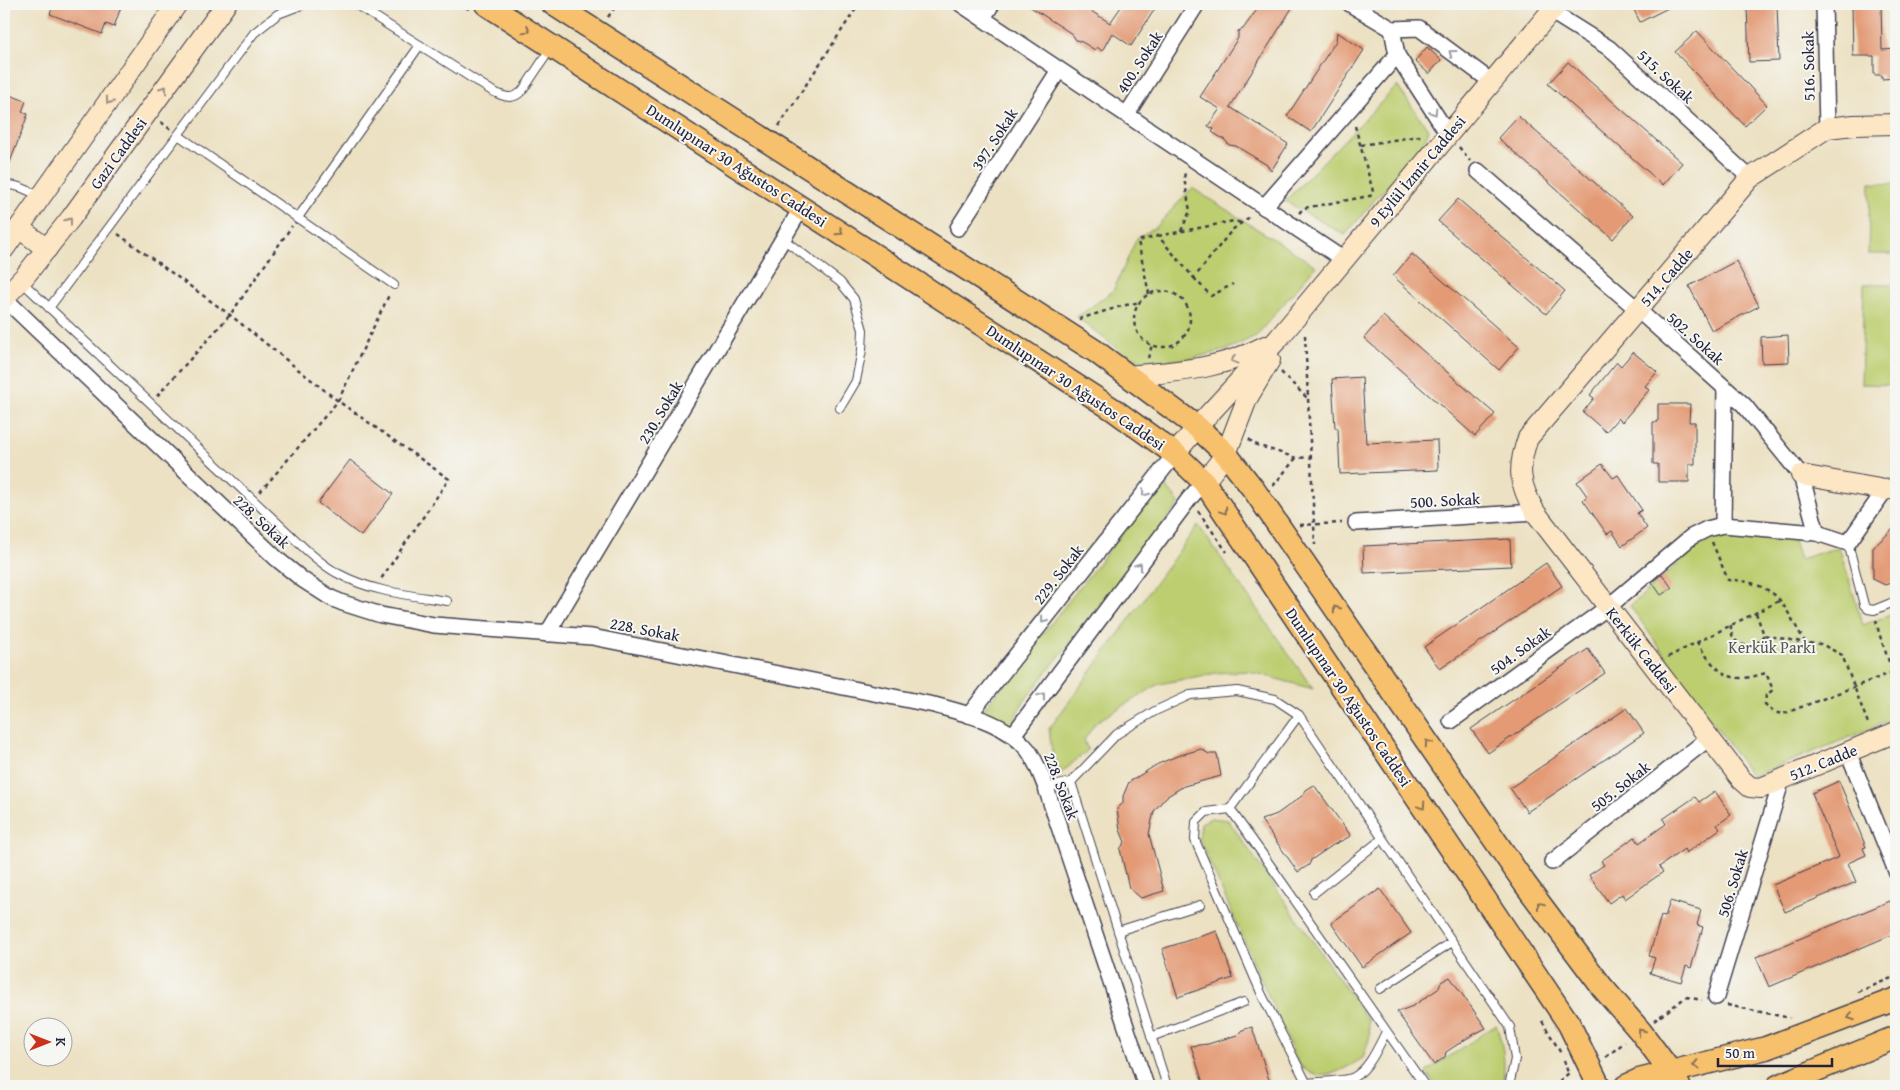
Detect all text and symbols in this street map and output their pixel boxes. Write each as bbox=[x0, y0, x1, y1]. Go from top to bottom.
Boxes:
one-way arrow bbox=[522, 24, 531, 33]
street label: 400. Sokak bbox=[1110, 25, 1169, 98]
street label: 516. Sokak bbox=[1795, 30, 1821, 101]
street label: 515. Sokak bbox=[1632, 43, 1701, 109]
one-way arrow bbox=[1448, 50, 1458, 59]
one-way arrow bbox=[158, 85, 167, 95]
one-way arrow bbox=[106, 95, 115, 105]
street label: Dumlupınar 30 Ağustos Caddesi bbox=[642, 97, 833, 233]
street label: 397. Sokak bbox=[965, 102, 1024, 175]
one-way arrow bbox=[1427, 106, 1437, 115]
street label: 9 Eylül İzmir Caddesi bbox=[1363, 109, 1471, 232]
street label: Gazi Caddesi bbox=[84, 112, 153, 194]
one-way arrow bbox=[63, 217, 72, 226]
one-way arrow bbox=[835, 225, 844, 235]
street label: 514. Cadde bbox=[1634, 242, 1698, 312]
street label: 502. Sokak bbox=[1662, 306, 1731, 371]
street label: Dumlupınar 30 Ağustos Caddesi bbox=[982, 318, 1171, 456]
one-way arrow bbox=[1230, 354, 1239, 364]
street label: 230. Sokak bbox=[632, 375, 689, 448]
street label: 500. Sokak bbox=[1409, 486, 1482, 514]
one-way arrow bbox=[1141, 487, 1150, 496]
street label: 228. Sokak bbox=[228, 488, 297, 554]
one-way arrow bbox=[1218, 506, 1227, 515]
street label: 229. Sokak bbox=[1027, 538, 1090, 609]
one-way arrow bbox=[1134, 563, 1142, 572]
street label: Kerkük Caddesi bbox=[1601, 602, 1684, 699]
street label: Dumlupınar 30 Ağustos Caddesi bbox=[1280, 603, 1418, 792]
one-way arrow bbox=[1333, 605, 1342, 614]
street label: 228. Sokak bbox=[608, 611, 683, 648]
one-way arrow bbox=[1041, 614, 1050, 624]
street label: 504. Sokak bbox=[1485, 619, 1556, 680]
park label: Kerkük Parkı bbox=[1728, 635, 1816, 659]
one-way arrow bbox=[1036, 692, 1045, 702]
street label: 512. Cadde bbox=[1785, 738, 1861, 786]
one-way arrow bbox=[1425, 739, 1434, 748]
street label: 228. Sokak bbox=[1038, 749, 1086, 824]
street label: 505. Sokak bbox=[1585, 754, 1656, 817]
one-way arrow bbox=[1416, 800, 1425, 810]
street label: 506. Sokak bbox=[1710, 845, 1754, 920]
one-way arrow bbox=[1537, 901, 1546, 911]
one-way arrow bbox=[1847, 1011, 1856, 1021]
north arrow bbox=[22, 1018, 72, 1068]
one-way arrow bbox=[1637, 1029, 1646, 1038]
scale bar bbox=[1718, 1035, 1831, 1067]
text: K bbox=[51, 1038, 71, 1047]
text: 50 m bbox=[1725, 1042, 1756, 1063]
one-way arrow bbox=[1691, 1059, 1700, 1070]

